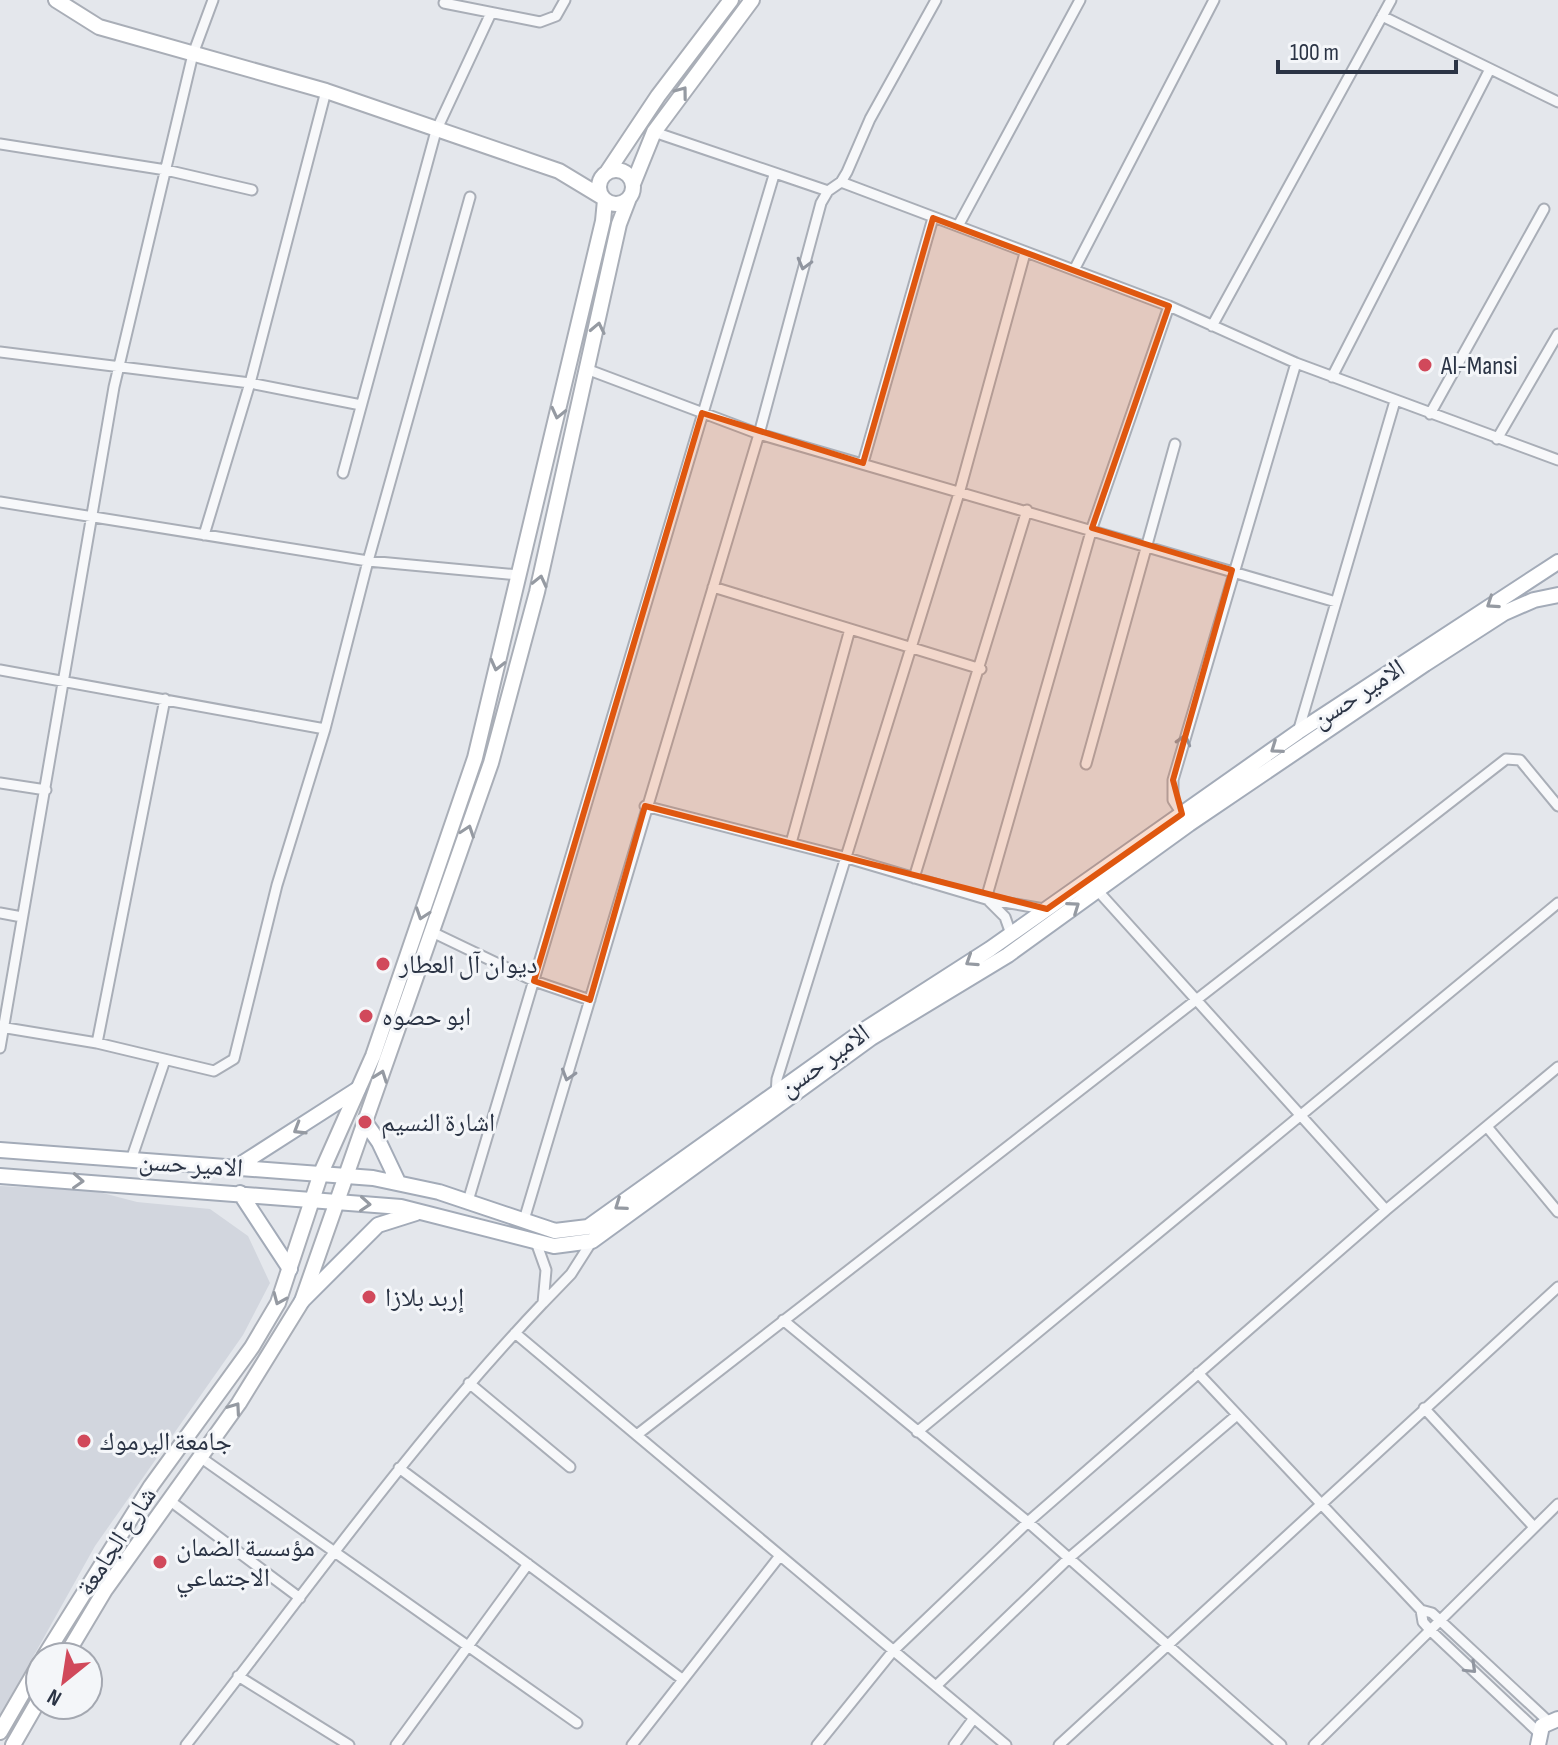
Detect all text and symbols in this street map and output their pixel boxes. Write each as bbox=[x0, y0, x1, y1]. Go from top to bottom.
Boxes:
scale bar bbox=[1278, 24, 1456, 74]
text: 100 m bbox=[1290, 38, 1339, 67]
one-way arrow bbox=[673, 86, 687, 101]
one-way arrow bbox=[797, 257, 813, 271]
one-way arrow bbox=[588, 321, 605, 335]
place label: Al-Mansi bbox=[1440, 351, 1518, 382]
marker: Al-Mansi bbox=[1416, 356, 1434, 374]
one-way arrow bbox=[550, 405, 567, 419]
one-way arrow bbox=[531, 575, 548, 589]
one-way arrow bbox=[1486, 593, 1501, 608]
street label: الامير حسن bbox=[1307, 653, 1411, 736]
one-way arrow bbox=[489, 658, 506, 672]
one-way arrow bbox=[1175, 734, 1191, 748]
one-way arrow bbox=[1270, 738, 1285, 753]
one-way arrow bbox=[458, 825, 474, 839]
one-way arrow bbox=[1066, 903, 1080, 917]
one-way arrow bbox=[415, 906, 431, 920]
place label: ديوان آل العطار bbox=[398, 950, 538, 981]
one-way arrow bbox=[965, 951, 980, 966]
marker: ديوان آل العطار bbox=[374, 955, 392, 973]
place label: ابو حصوه bbox=[382, 1002, 471, 1033]
marker: ابو حصوه bbox=[357, 1007, 375, 1025]
street label: الامير حسن bbox=[773, 1018, 876, 1104]
one-way arrow bbox=[561, 1067, 577, 1081]
one-way arrow bbox=[371, 1070, 388, 1084]
place label: اشارة النسيم bbox=[381, 1108, 495, 1139]
marker: اشارة النسيم bbox=[356, 1113, 374, 1131]
one-way arrow bbox=[293, 1119, 308, 1135]
street label: الامير حسن bbox=[138, 1146, 244, 1185]
one-way arrow bbox=[72, 1173, 85, 1190]
one-way arrow bbox=[359, 1195, 372, 1212]
one-way arrow bbox=[614, 1195, 628, 1210]
place label: إربد بلازا bbox=[385, 1283, 464, 1314]
marker: إربد بلازا bbox=[360, 1288, 378, 1306]
one-way arrow bbox=[272, 1291, 288, 1306]
one-way arrow bbox=[225, 1402, 240, 1416]
place label: جامعة اليرموك bbox=[100, 1427, 232, 1458]
marker: جامعة اليرموك bbox=[75, 1432, 93, 1450]
street label: شارع الجامعة bbox=[71, 1482, 164, 1602]
place label: مؤسسة الضمان الاجتماعي bbox=[176, 1533, 315, 1598]
marker: مؤسسة الضمان الاجتماعي bbox=[151, 1553, 169, 1571]
north arrow bbox=[24, 1641, 104, 1721]
one-way arrow bbox=[1462, 1658, 1476, 1673]
text: N bbox=[43, 1682, 67, 1712]

